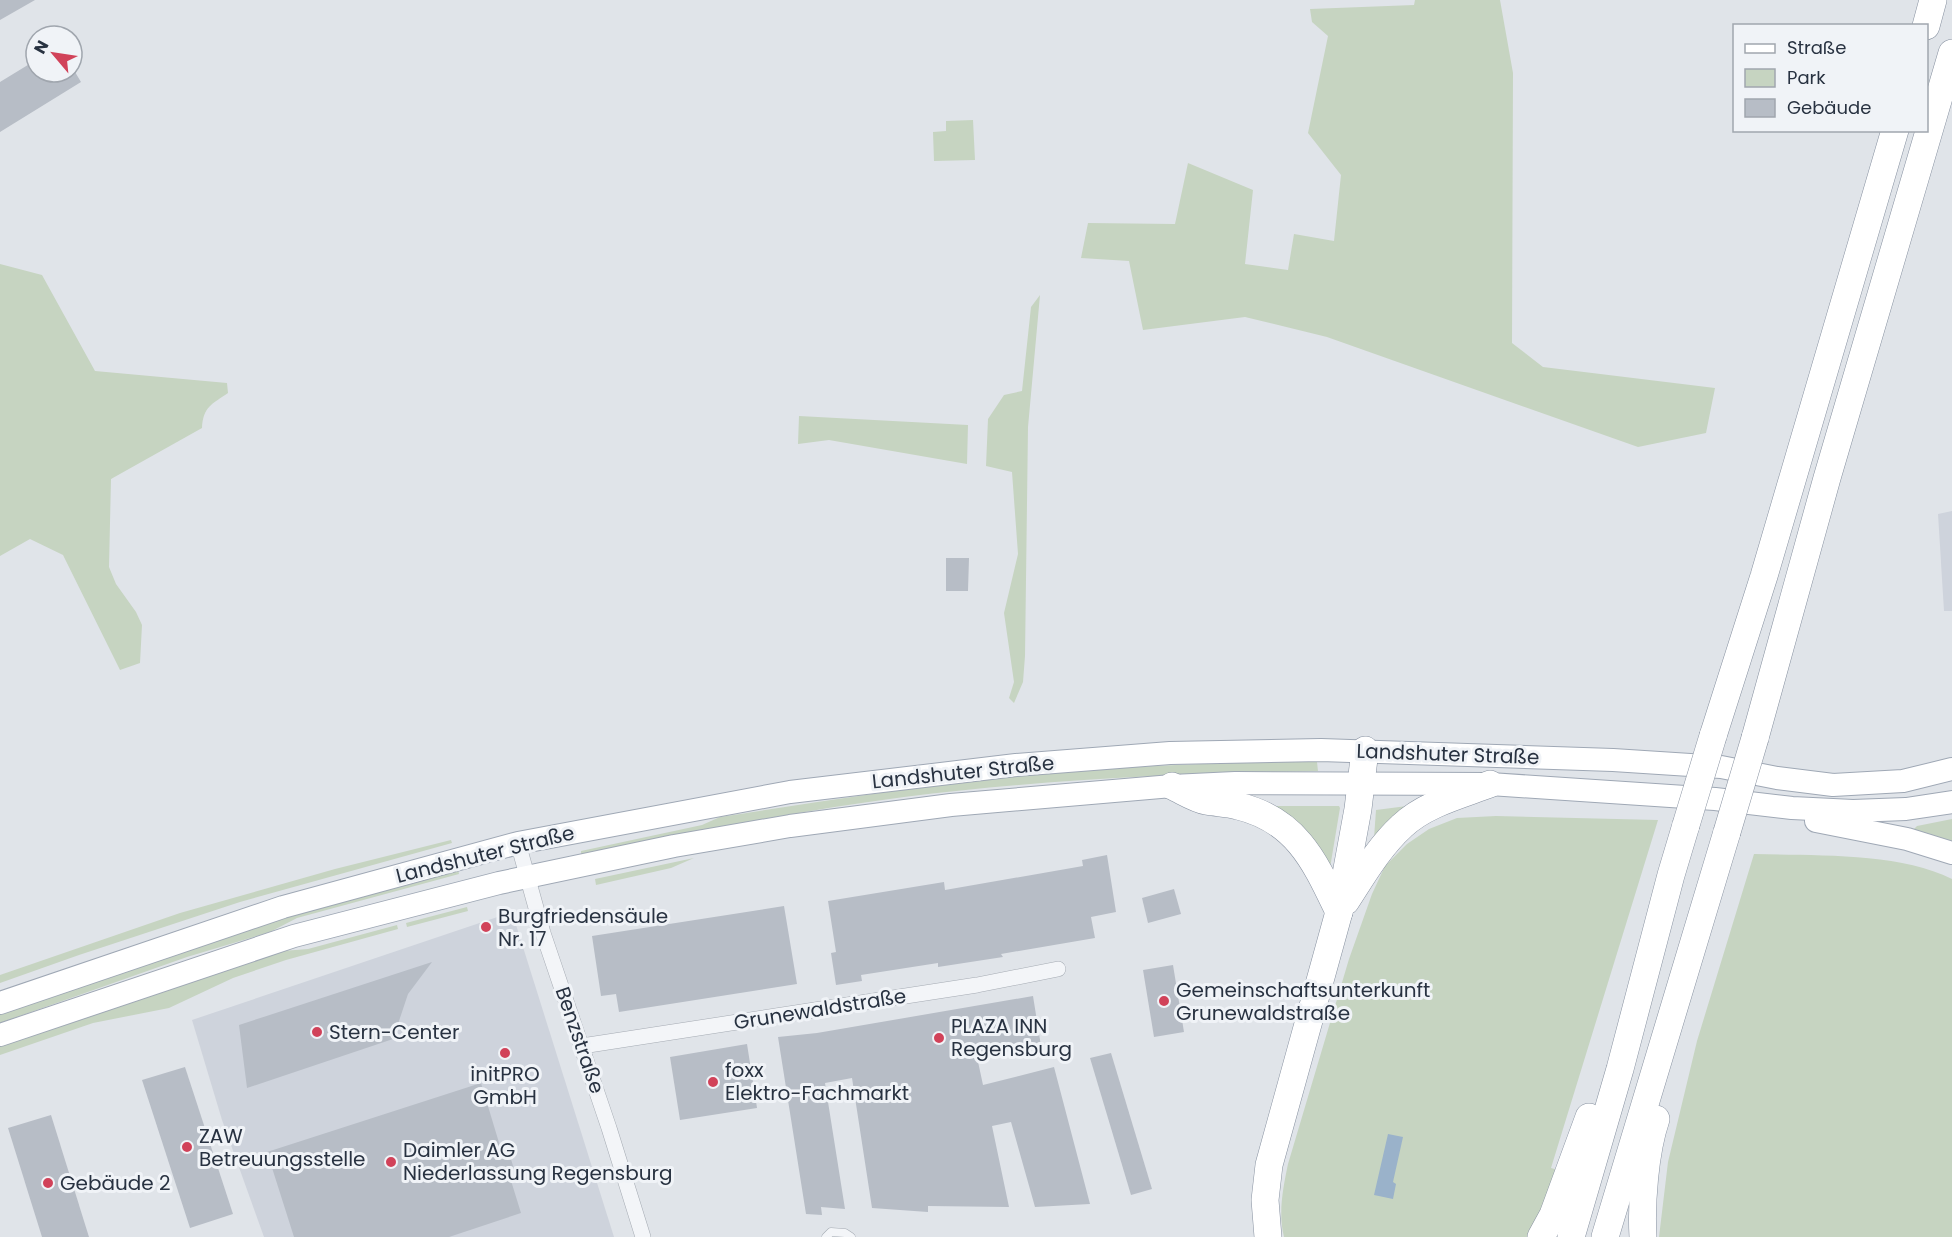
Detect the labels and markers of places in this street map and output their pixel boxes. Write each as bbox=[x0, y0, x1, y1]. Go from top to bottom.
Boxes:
place label: Burgfriedensäule Nr. 17 bbox=[498, 902, 668, 953]
marker: Burgfriedensäule Nr. 17 bbox=[479, 920, 493, 934]
place label: Gemeinschaftsunterkunft Grunewaldstraße bbox=[1176, 976, 1430, 1027]
marker: Gemeinschaftsunterkunft Grunewaldstraße bbox=[1157, 994, 1171, 1008]
place label: PLAZA INN Regensburg bbox=[951, 1012, 1072, 1063]
place label: Stern-Center bbox=[329, 1018, 459, 1046]
marker: Stern-Center bbox=[310, 1025, 324, 1039]
marker: PLAZA INN Regensburg bbox=[932, 1031, 946, 1045]
marker: initPRO GmbH bbox=[498, 1046, 512, 1060]
place label: foxx Elektro-Fachmarkt bbox=[725, 1056, 909, 1107]
place label: initPRO GmbH bbox=[470, 1060, 540, 1111]
marker: foxx Elektro-Fachmarkt bbox=[706, 1075, 720, 1089]
place label: ZAW Betreuungsstelle bbox=[199, 1122, 366, 1173]
place label: Daimler AG Niederlassung Regensburg bbox=[403, 1136, 673, 1187]
marker: ZAW Betreuungsstelle bbox=[180, 1140, 194, 1154]
marker: Daimler AG Niederlassung Regensburg bbox=[384, 1155, 398, 1169]
place label: Gebäude 2 bbox=[60, 1169, 171, 1197]
marker: Gebäude 2 bbox=[41, 1176, 55, 1190]

